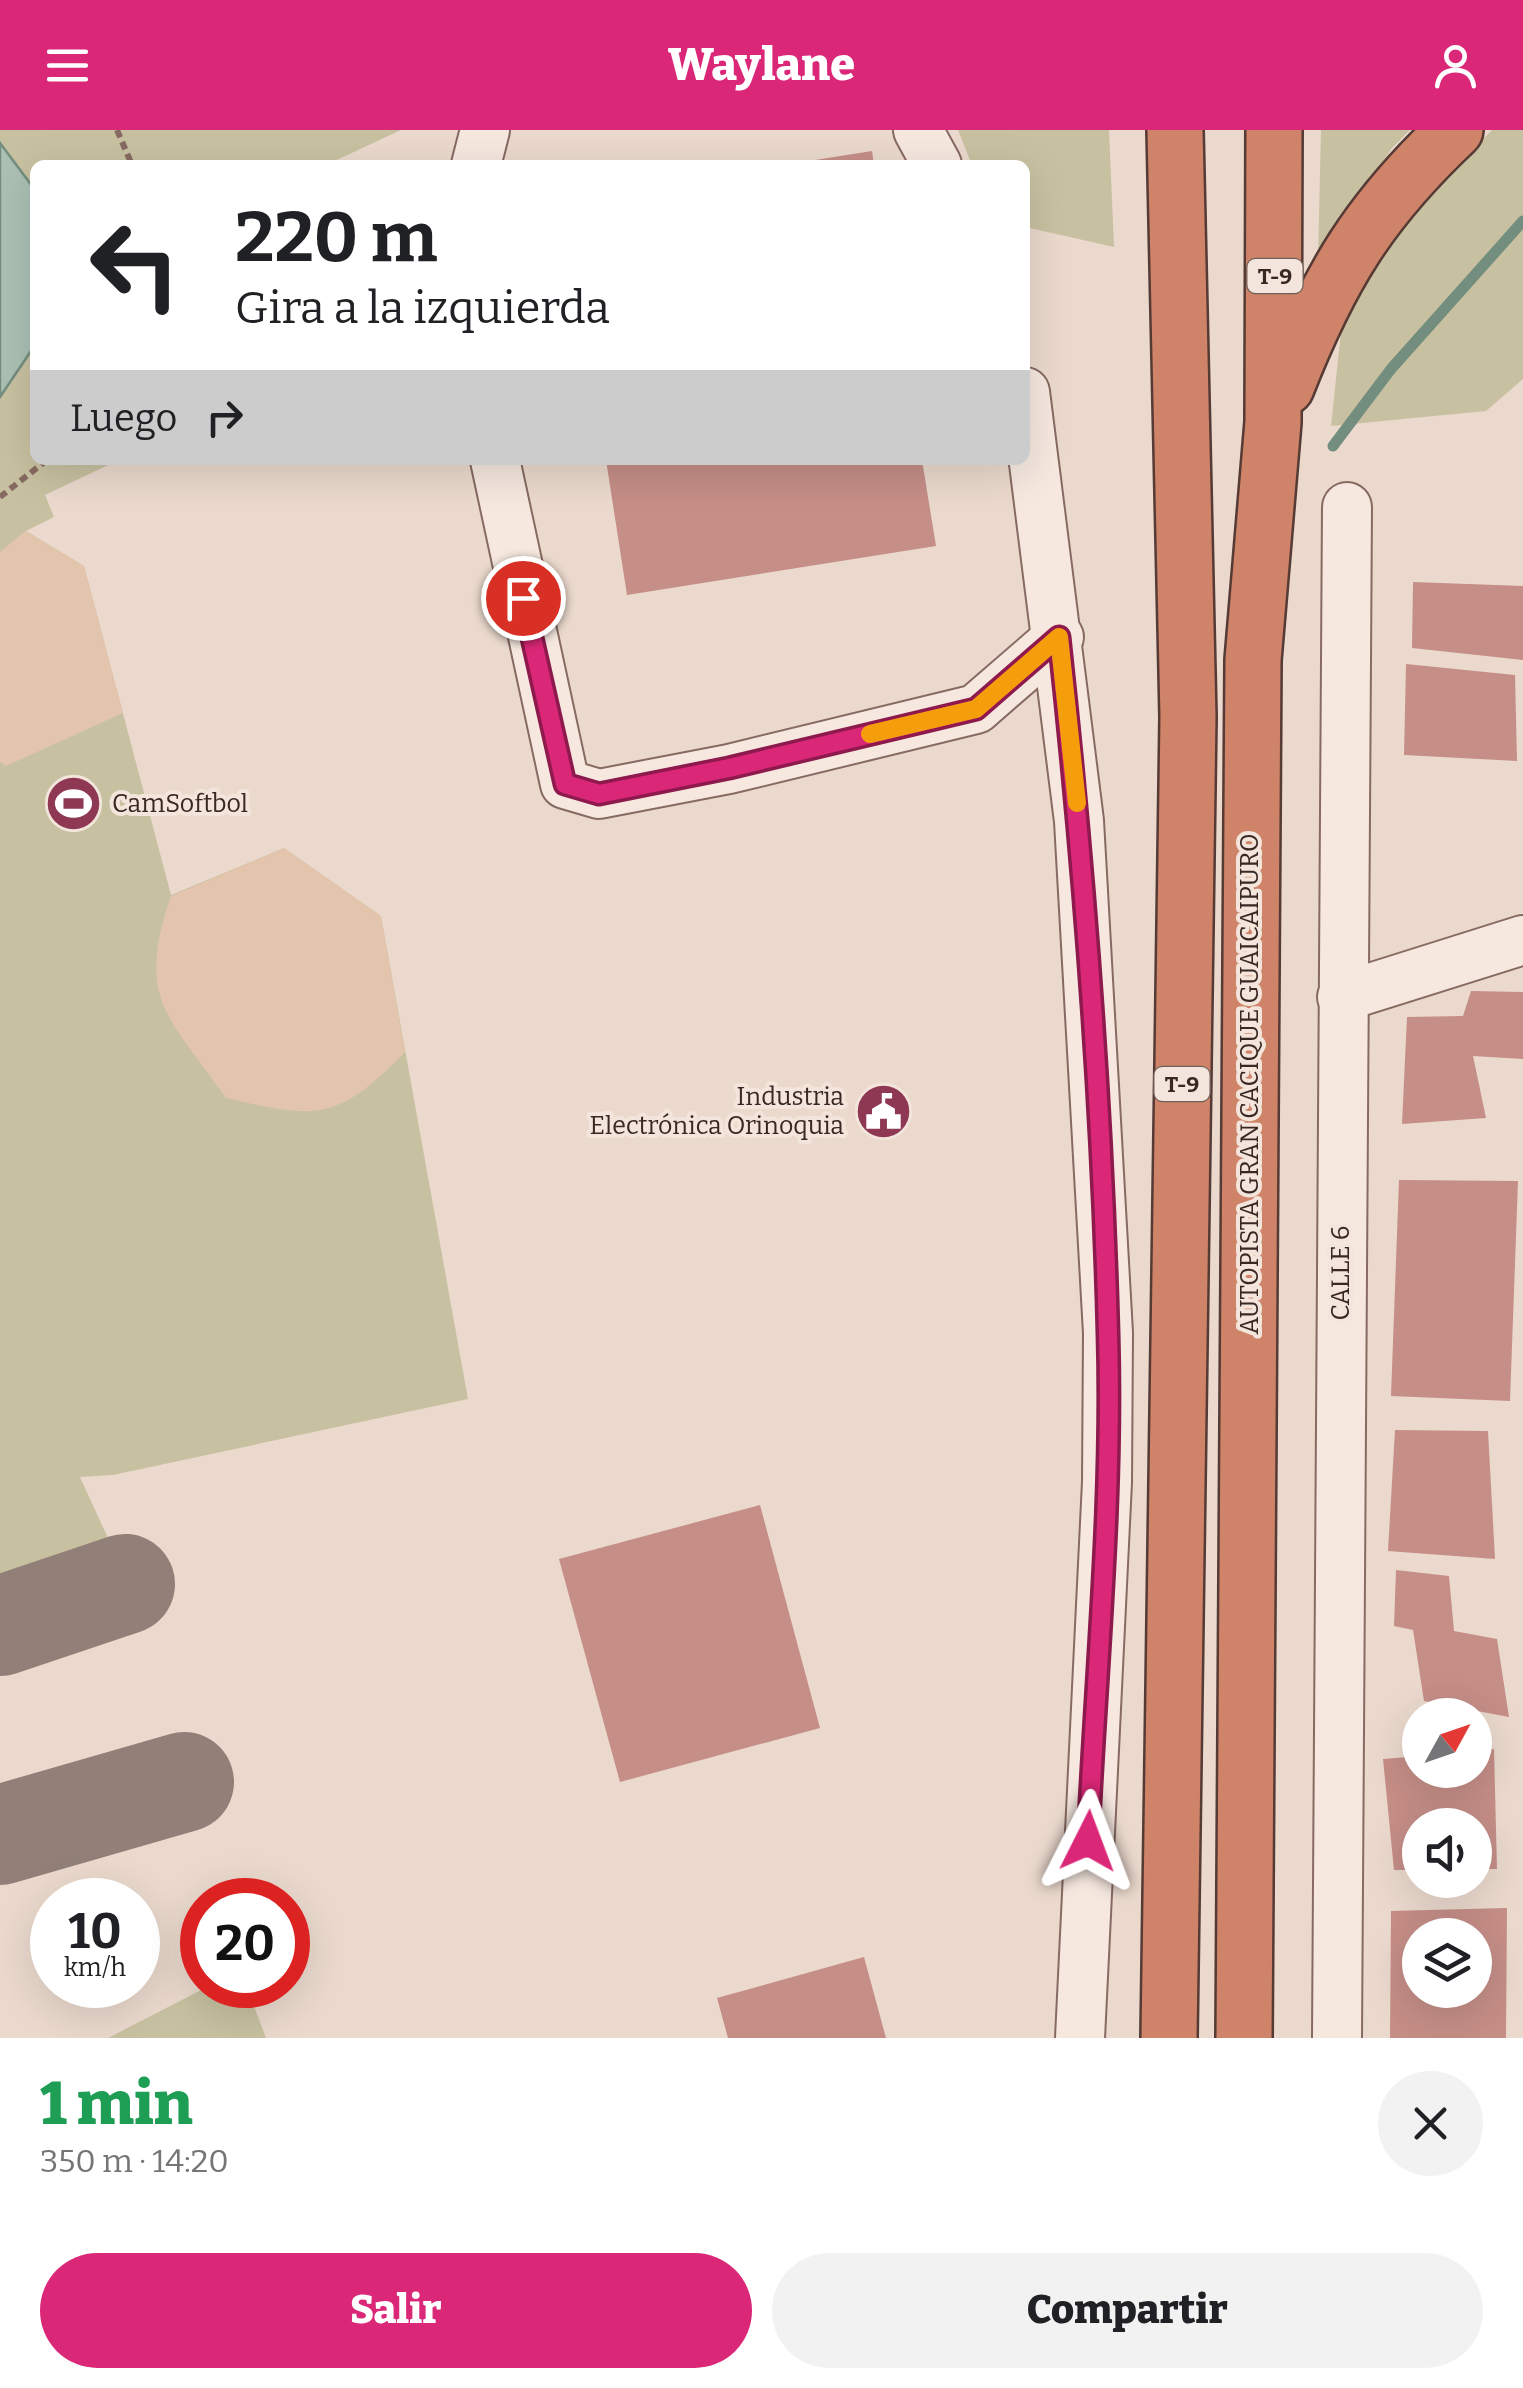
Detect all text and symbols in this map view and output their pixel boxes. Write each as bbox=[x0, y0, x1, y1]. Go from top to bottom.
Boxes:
icon: menu bbox=[40, 38, 95, 93]
text: Waylane bbox=[668, 38, 855, 92]
icon: person bbox=[1428, 38, 1483, 93]
text: 220 m bbox=[235, 196, 438, 280]
icon: left bbox=[70, 200, 200, 330]
road number: T-9 bbox=[1248, 259, 1302, 293]
text: Gira a la izquierda bbox=[235, 281, 610, 335]
icon: right bbox=[197, 390, 252, 445]
text: Luego bbox=[70, 395, 177, 441]
pin bbox=[481, 556, 566, 641]
icon: arrive bbox=[496, 571, 551, 626]
sports icon: CamSoftbol bbox=[43, 774, 103, 834]
place label: CamSoftbol bbox=[112, 789, 248, 819]
street label: AUTOPISTA GRAN CACIQUE GUAICAIPURO bbox=[1235, 833, 1265, 1335]
road number: T-9 bbox=[1154, 1067, 1210, 1101]
public building icon: Industria Electrónica Orinoquia bbox=[853, 1081, 913, 1141]
place label: Industria Electrónica Orinoquia bbox=[590, 1082, 844, 1141]
street label: CALLE 6 bbox=[1326, 1225, 1356, 1321]
north arrow bbox=[1402, 1698, 1492, 1788]
map controls bbox=[1402, 1698, 1492, 2008]
position arrow bbox=[1036, 1789, 1140, 1893]
button: sound bbox=[1402, 1808, 1492, 1898]
speed limit sign: 20 bbox=[180, 1878, 310, 2008]
text: 10 bbox=[68, 1901, 122, 1961]
button: layers bbox=[1402, 1918, 1492, 2008]
text: km/h bbox=[64, 1953, 126, 1983]
text: 1 min bbox=[40, 2068, 193, 2140]
button: close bbox=[1378, 2071, 1483, 2176]
text: 350 m · 14:20 bbox=[40, 2142, 229, 2180]
button: Salir bbox=[40, 2253, 752, 2368]
button: Compartir bbox=[772, 2253, 1483, 2368]

